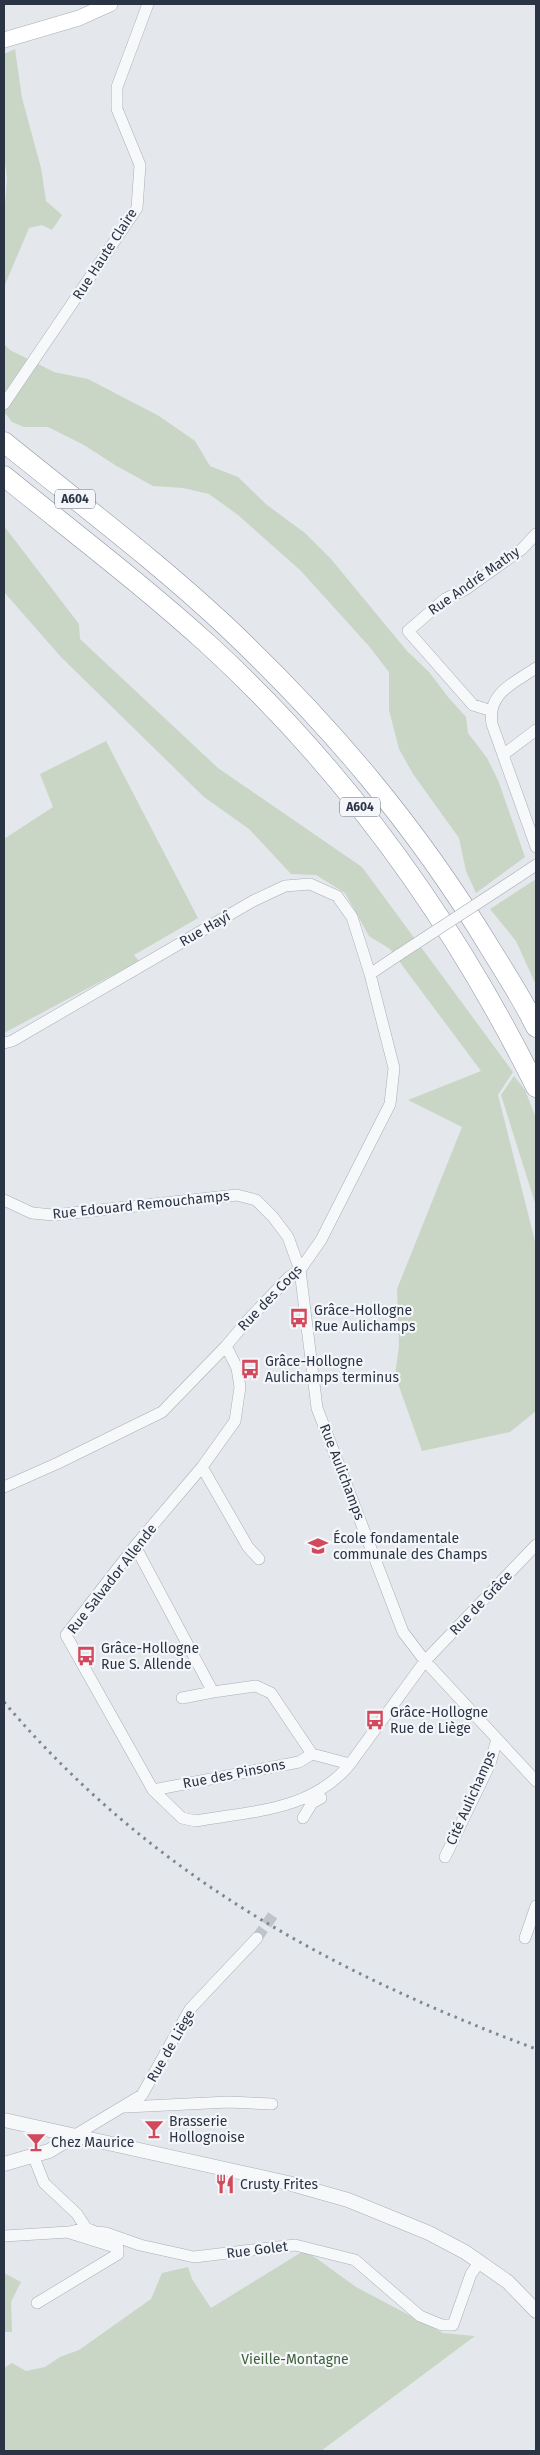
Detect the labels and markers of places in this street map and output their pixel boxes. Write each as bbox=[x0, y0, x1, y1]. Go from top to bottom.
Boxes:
place label: Grâce-Hollogne Rue Aulichamps bbox=[314, 1302, 416, 1335]
bus stop icon: Grâce-Hollogne Rue Aulichamps bbox=[288, 1307, 310, 1329]
place label: Grâce-Hollogne Aulichamps terminus bbox=[265, 1353, 399, 1386]
bus stop icon: Grâce-Hollogne Aulichamps terminus bbox=[239, 1358, 261, 1380]
place label: École fondamentale communale des Champs bbox=[333, 1529, 488, 1563]
school or university icon: École fondamentale communale des Champs bbox=[307, 1535, 329, 1557]
place label: Grâce-Hollogne Rue S. Allende bbox=[101, 1640, 199, 1673]
bus stop icon: Grâce-Hollogne Rue S. Allende bbox=[75, 1645, 97, 1667]
place label: Grâce-Hollogne Rue de Liège bbox=[390, 1704, 488, 1737]
bus stop icon: Grâce-Hollogne Rue de Liège bbox=[364, 1709, 386, 1731]
place label: Brasserie Hollognoise bbox=[169, 2113, 245, 2146]
bar icon: Brasserie Hollognoise bbox=[143, 2118, 165, 2140]
bar icon: Chez Maurice bbox=[25, 2131, 47, 2153]
place label: Chez Maurice bbox=[51, 2134, 134, 2151]
restaurant icon: Crusty Frites bbox=[214, 2173, 236, 2195]
place label: Crusty Frites bbox=[240, 2176, 319, 2193]

